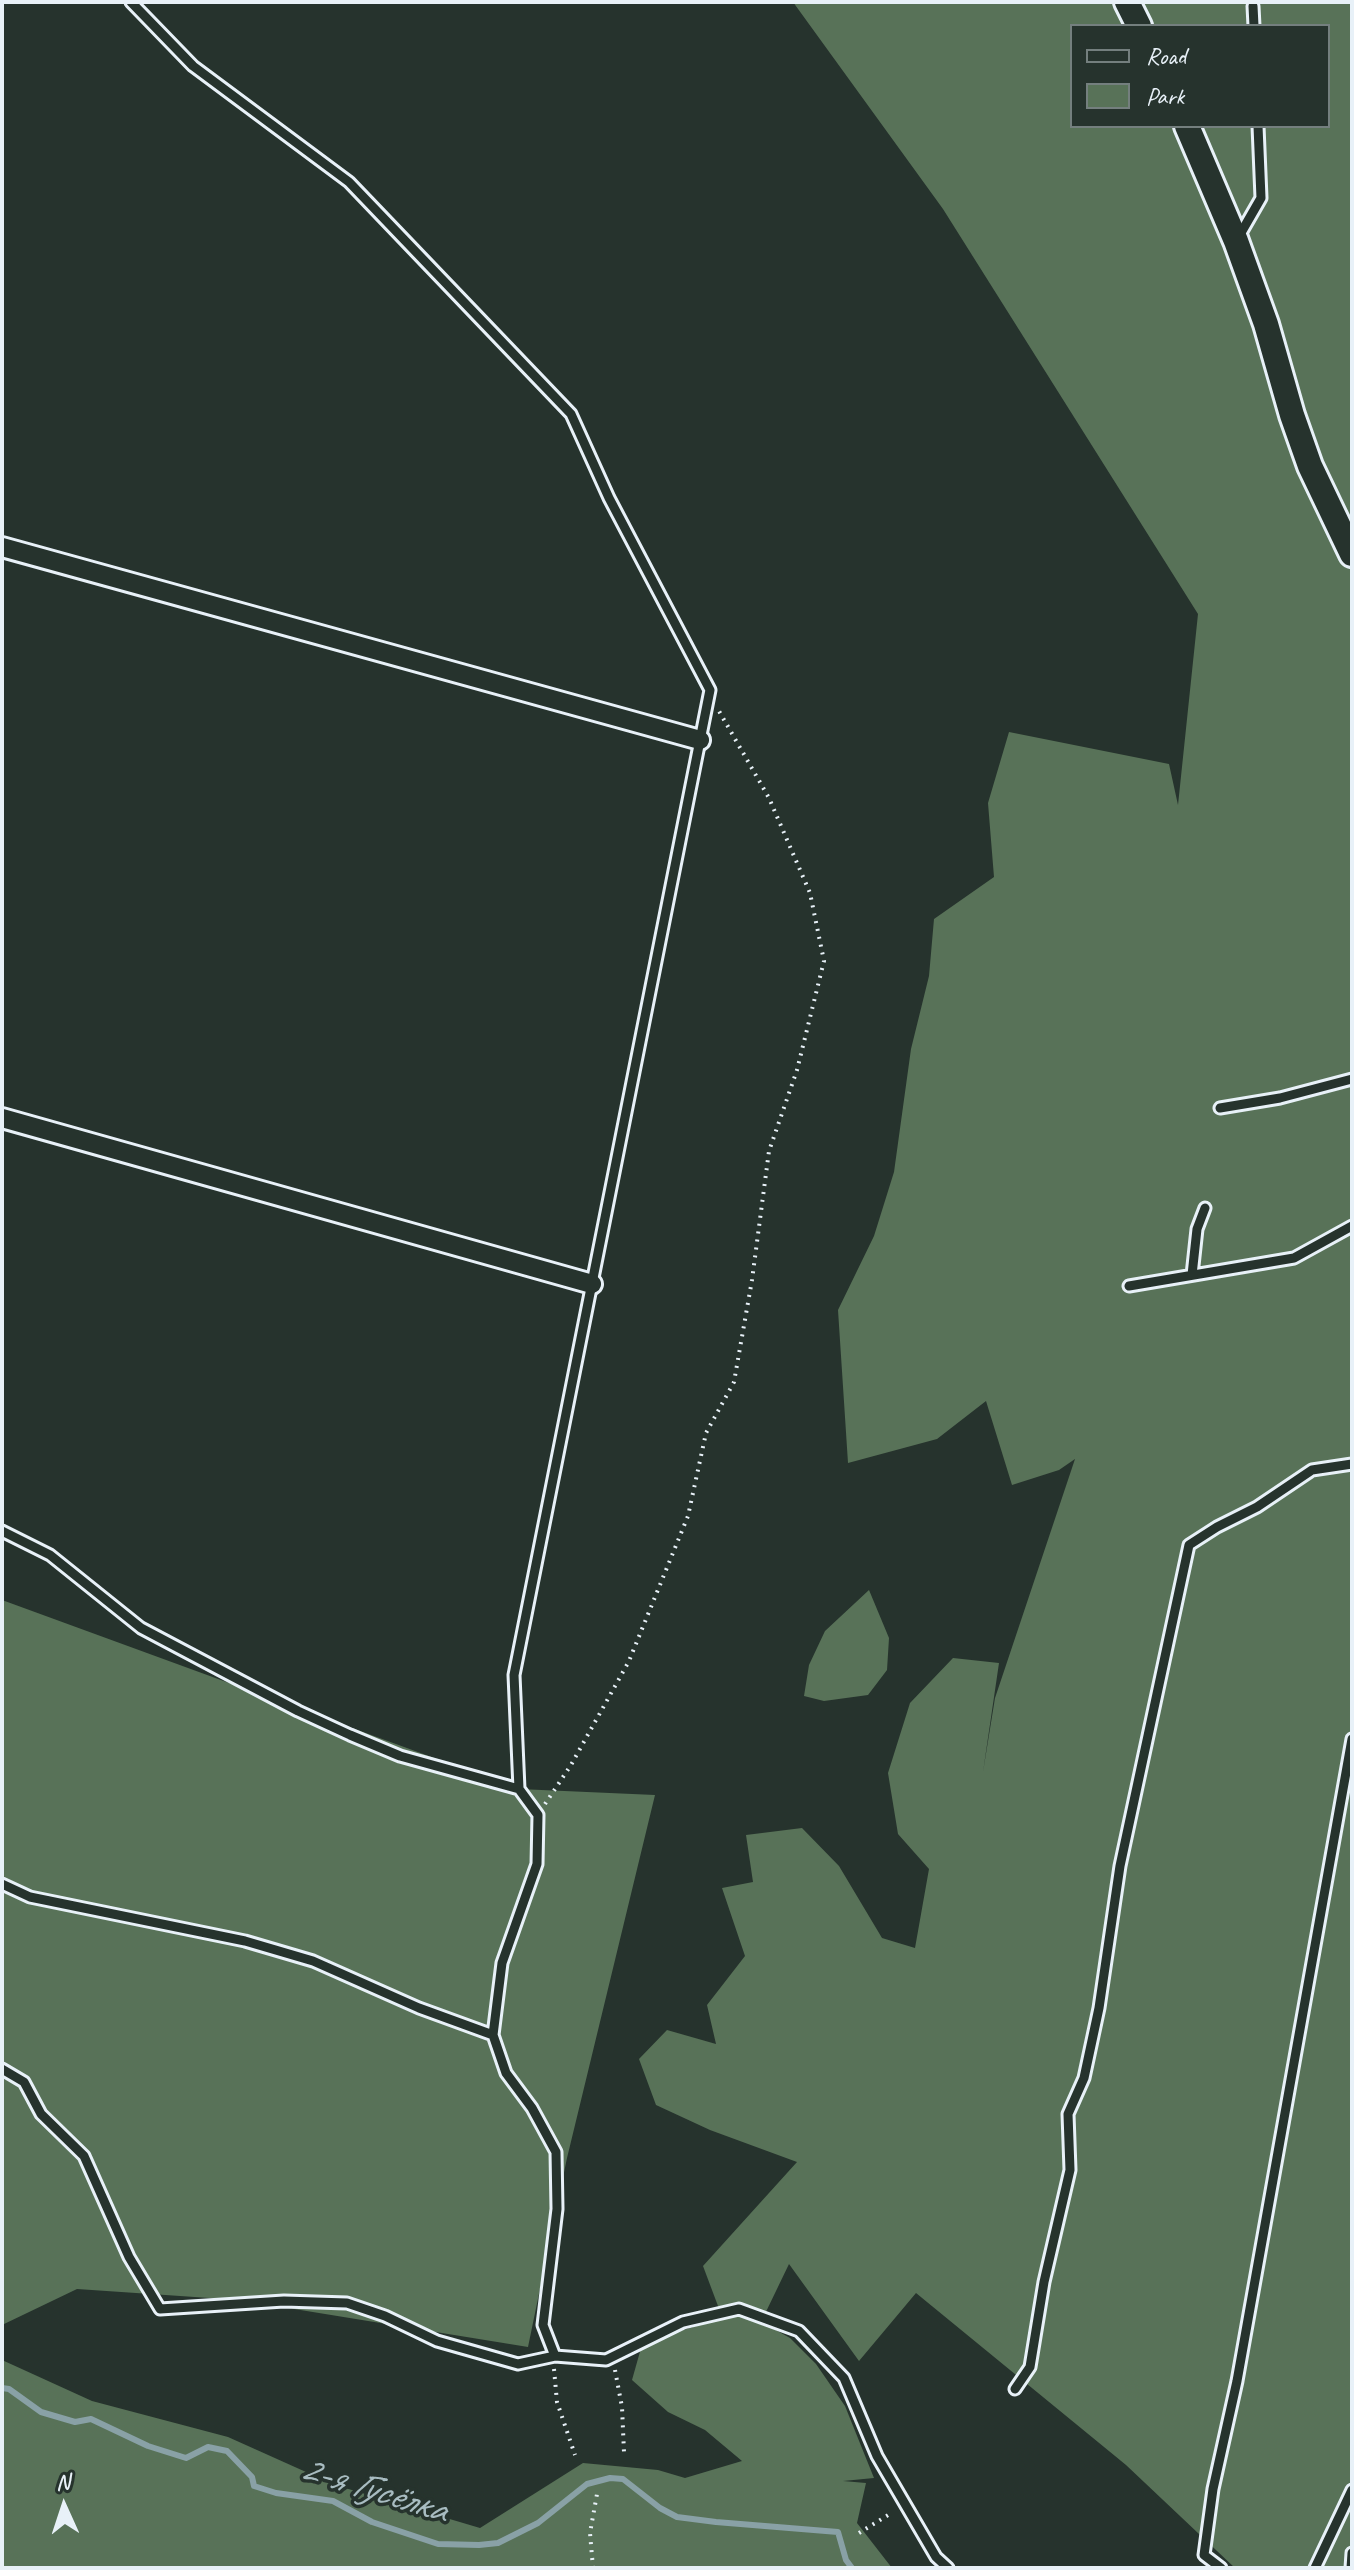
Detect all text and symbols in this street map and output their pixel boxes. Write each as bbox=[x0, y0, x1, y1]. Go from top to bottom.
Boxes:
legend bbox=[1070, 24, 1330, 128]
text: Road bbox=[1146, 41, 1186, 71]
text: Park bbox=[1146, 81, 1184, 111]
water label: 2-я Гусёлка bbox=[293, 2445, 453, 2535]
north arrow bbox=[24, 2466, 104, 2546]
text: N bbox=[55, 2468, 70, 2496]

